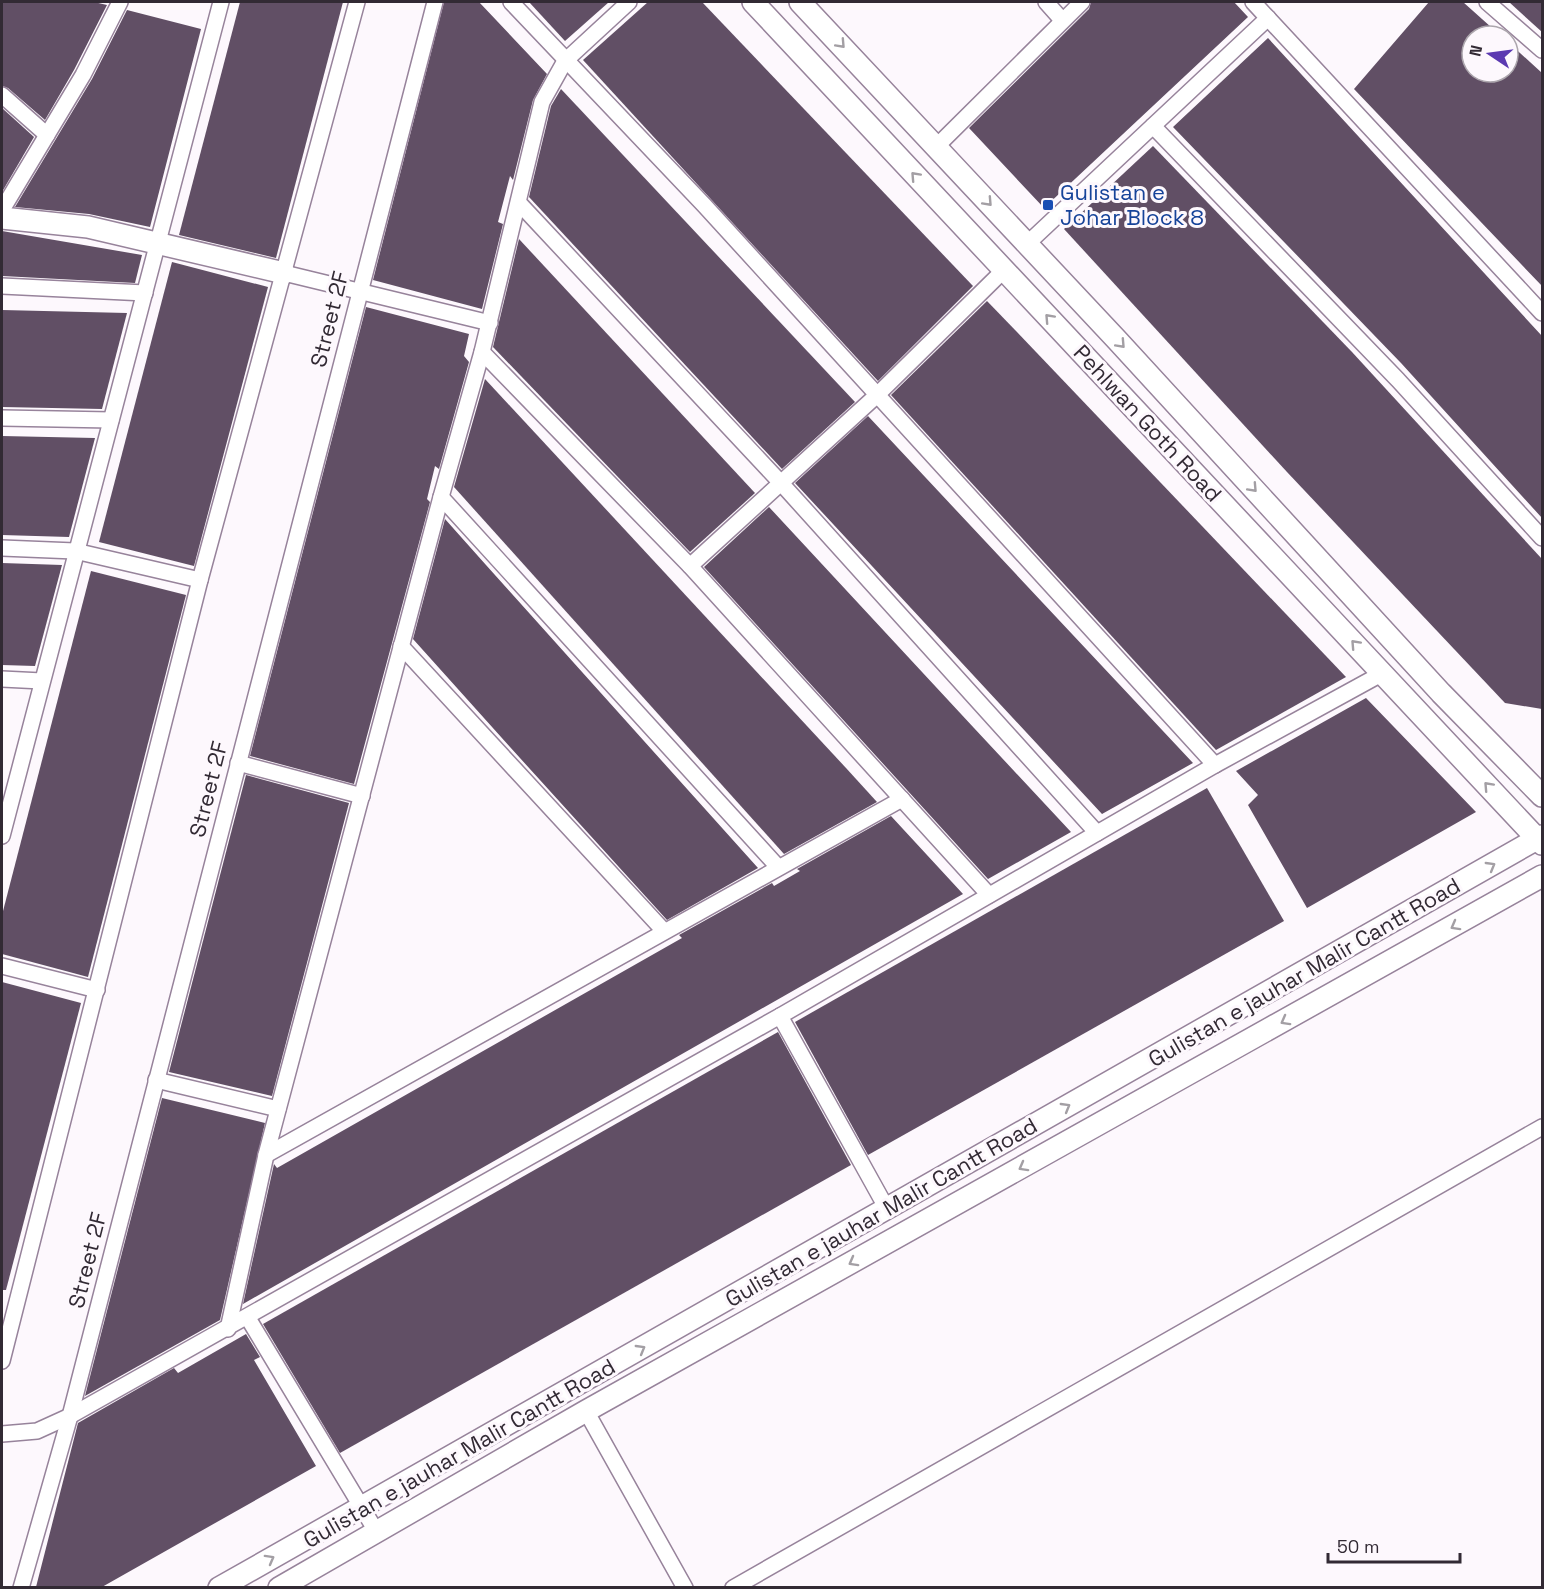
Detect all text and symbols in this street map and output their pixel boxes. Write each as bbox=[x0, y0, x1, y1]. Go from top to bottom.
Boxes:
north arrow bbox=[1460, 24, 1520, 84]
one-way arrow bbox=[833, 37, 844, 48]
text: N bbox=[1464, 43, 1487, 58]
one-way arrow bbox=[912, 172, 923, 183]
place label: Gulistan e Johar Block 8 bbox=[1060, 178, 1204, 231]
one-way arrow bbox=[981, 195, 992, 205]
marker: Gulistan e Johar Block 8 bbox=[1041, 198, 1055, 212]
street label: Street 2F bbox=[304, 268, 354, 370]
one-way arrow bbox=[1045, 315, 1056, 325]
one-way arrow bbox=[1114, 338, 1125, 348]
street label: Pehlwan Goth Road bbox=[1068, 339, 1228, 507]
one-way arrow bbox=[1246, 481, 1257, 492]
one-way arrow bbox=[1351, 640, 1362, 650]
street label: Street 2F bbox=[183, 738, 233, 840]
one-way arrow bbox=[1484, 783, 1495, 793]
one-way arrow bbox=[1485, 862, 1495, 873]
street label: Gulistan e jauhar Malir Cantt Road bbox=[1143, 871, 1465, 1073]
one-way arrow bbox=[1451, 918, 1461, 930]
one-way arrow bbox=[1280, 1014, 1291, 1025]
one-way arrow bbox=[1060, 1103, 1070, 1114]
street label: Gulistan e jauhar Malir Cantt Road bbox=[720, 1111, 1042, 1313]
one-way arrow bbox=[1019, 1160, 1029, 1171]
street label: Street 2F bbox=[62, 1209, 112, 1311]
one-way arrow bbox=[848, 1255, 859, 1266]
one-way arrow bbox=[635, 1345, 645, 1356]
street label: Gulistan e jauhar Malir Cantt Road bbox=[298, 1352, 620, 1554]
scale bar bbox=[1328, 1526, 1460, 1564]
text: 50 m bbox=[1337, 1535, 1379, 1558]
one-way arrow bbox=[264, 1555, 275, 1566]

